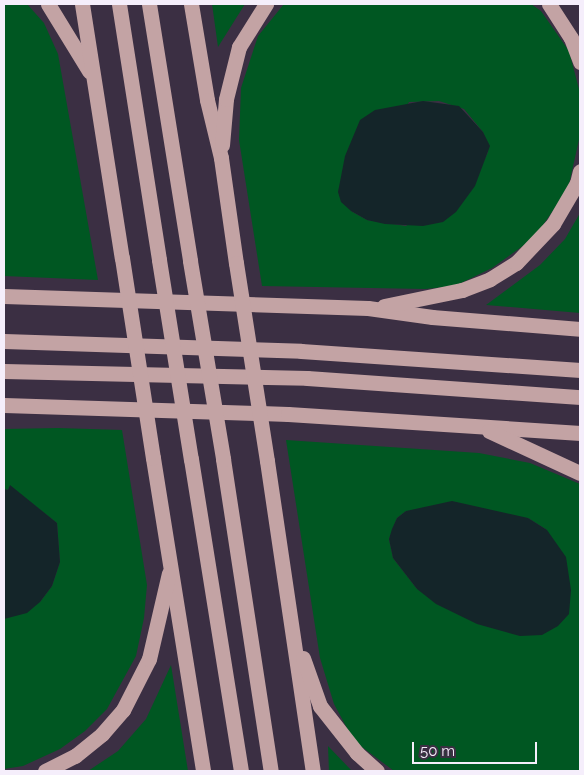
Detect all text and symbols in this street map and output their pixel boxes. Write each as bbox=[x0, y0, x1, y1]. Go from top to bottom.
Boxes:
scale bar bbox=[414, 732, 539, 764]
text: 50 m bbox=[420, 742, 455, 760]

